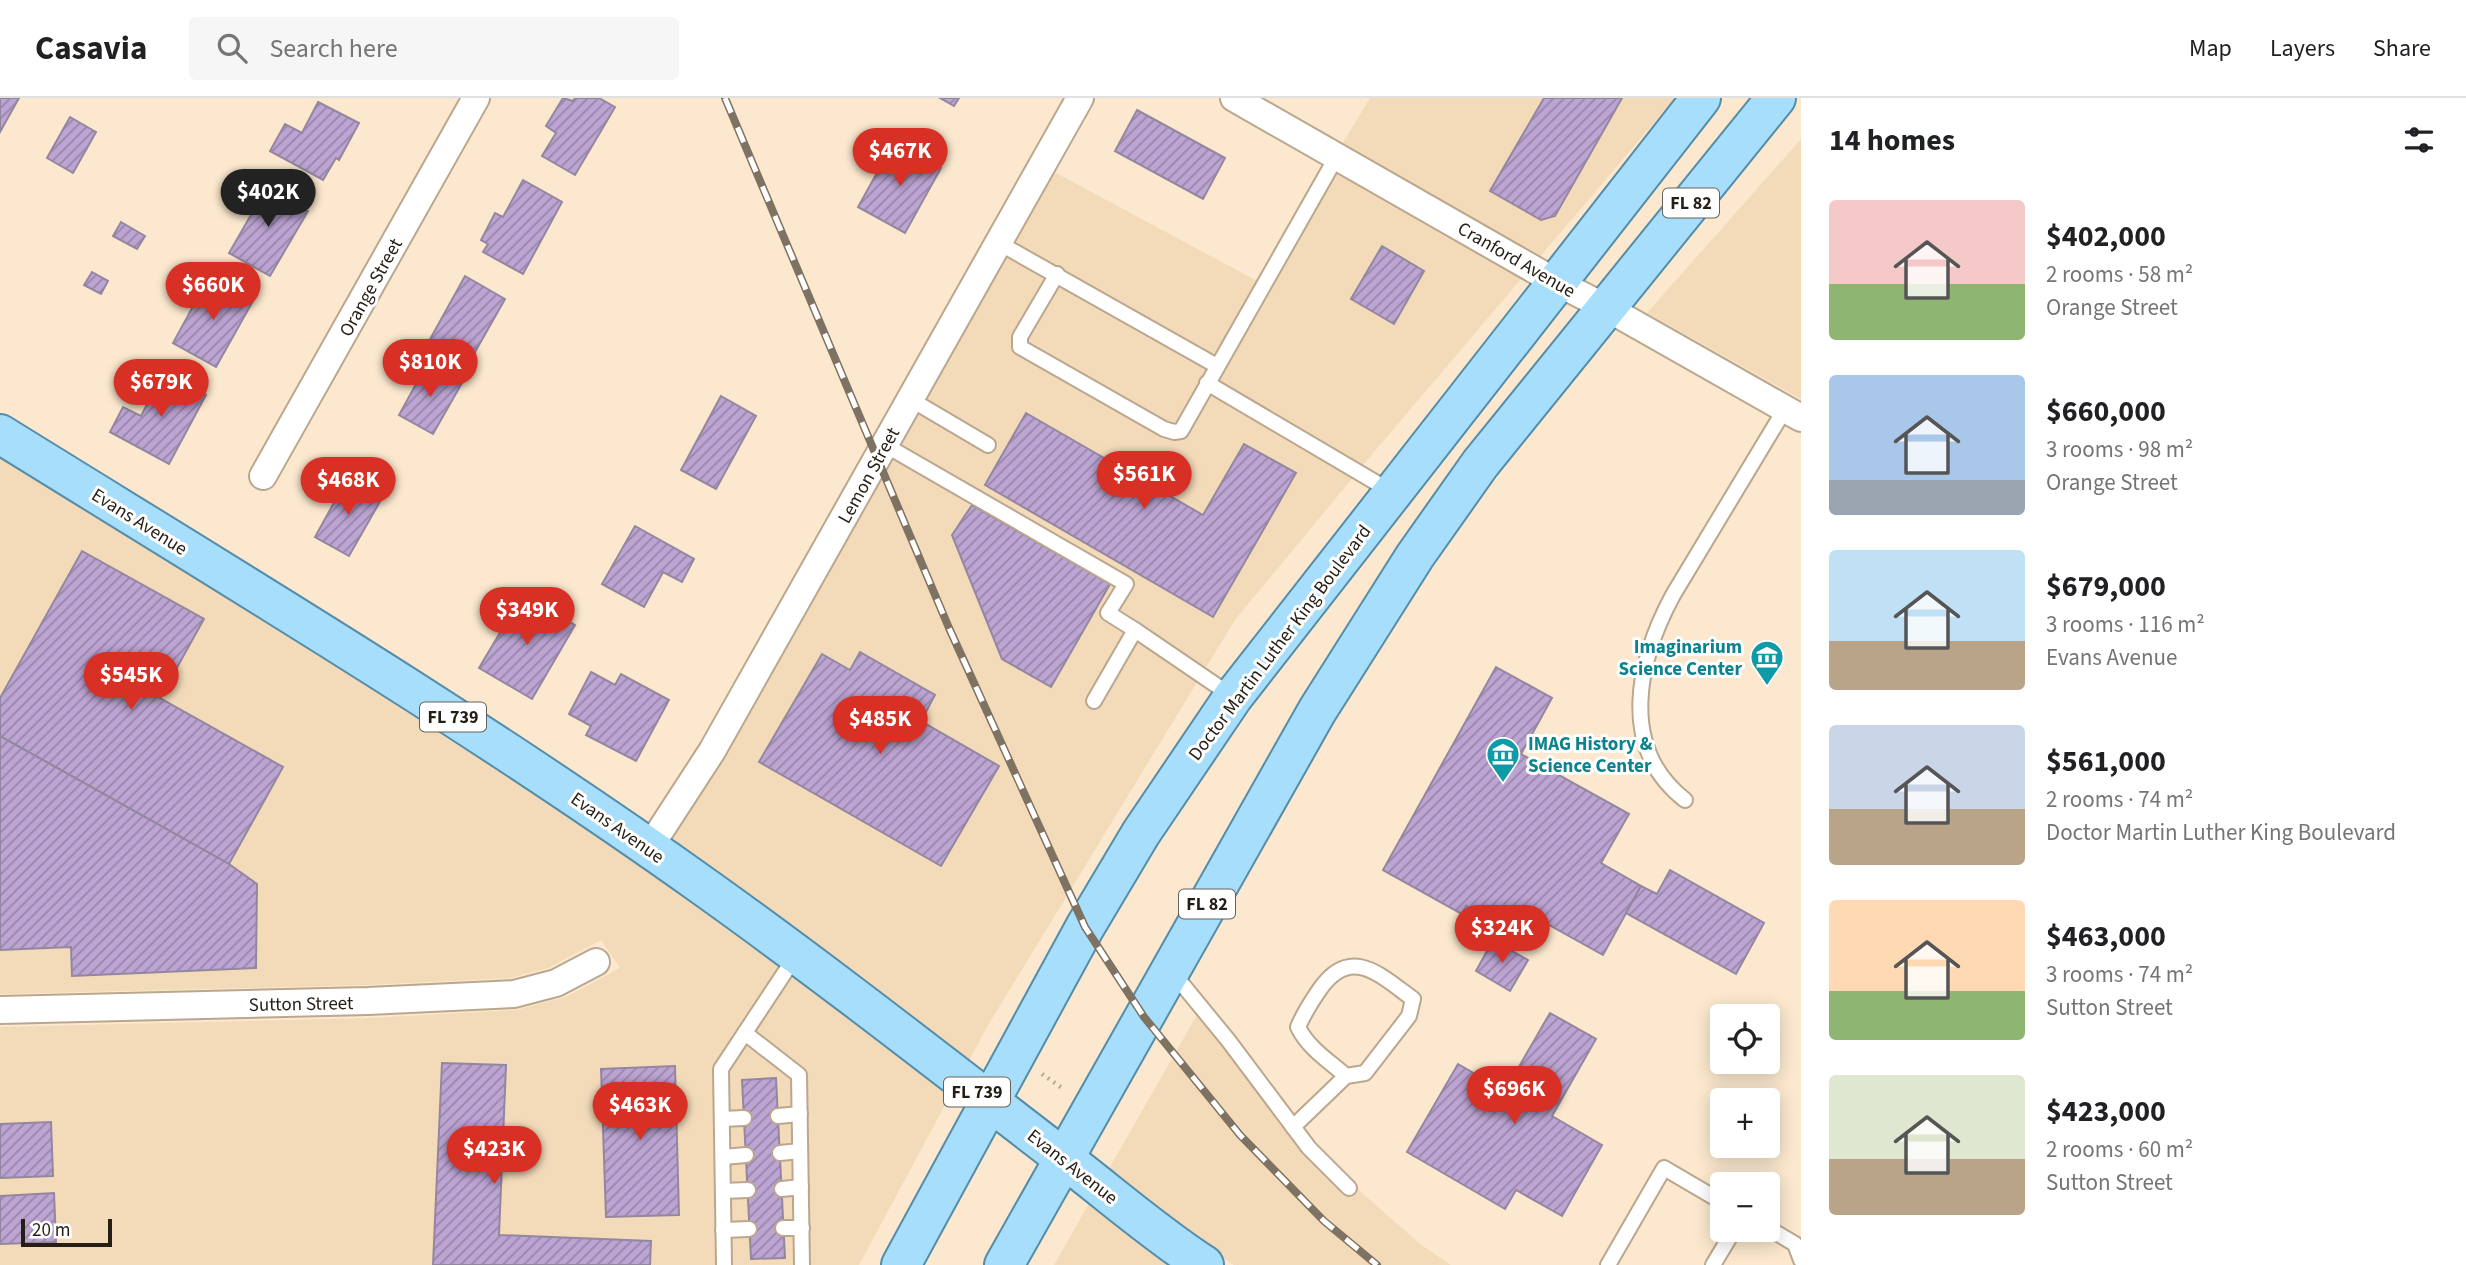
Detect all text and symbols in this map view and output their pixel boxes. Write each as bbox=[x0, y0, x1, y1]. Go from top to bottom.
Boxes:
search box bbox=[189, 17, 679, 80]
text: Casavia bbox=[35, 25, 147, 72]
icon: search bbox=[213, 29, 251, 67]
text: Search here bbox=[269, 30, 398, 67]
text: Map bbox=[2189, 31, 2232, 66]
text: Layers bbox=[2270, 31, 2335, 66]
text: Share bbox=[2373, 31, 2431, 66]
text: 14 homes bbox=[1829, 119, 1955, 162]
icon: filters bbox=[2400, 121, 2438, 159]
pin: $467K bbox=[851, 129, 949, 188]
text: $467K bbox=[869, 134, 931, 167]
pin: $402K bbox=[219, 170, 317, 229]
text: $402K bbox=[237, 175, 299, 208]
road number: FL 82 bbox=[1663, 188, 1719, 218]
text: $402,000 bbox=[2046, 215, 2166, 258]
street label: Cranford Avenue bbox=[1452, 216, 1580, 305]
icon: home bbox=[1885, 228, 1969, 312]
street label: Orange Street bbox=[333, 233, 410, 342]
text: 2 rooms · 58 m² bbox=[2046, 258, 2193, 291]
pin: $660K bbox=[164, 262, 262, 322]
text: $660K bbox=[182, 268, 244, 301]
text: Orange Street bbox=[2046, 291, 2178, 324]
pin: $810K bbox=[381, 340, 479, 399]
text: $810K bbox=[399, 345, 461, 378]
pin: $679K bbox=[112, 360, 210, 419]
text: $679K bbox=[130, 365, 192, 398]
text: $660,000 bbox=[2046, 390, 2166, 433]
icon: home bbox=[1885, 403, 1969, 487]
street label: Lemon Street bbox=[832, 422, 907, 529]
text: 3 rooms · 98 m² bbox=[2046, 433, 2193, 466]
pin: $561K bbox=[1095, 452, 1193, 511]
text: $561K bbox=[1113, 457, 1175, 490]
pin: $468K bbox=[299, 458, 397, 517]
text: $468K bbox=[317, 463, 379, 496]
text: Orange Street bbox=[2046, 466, 2178, 499]
street label: Evans Avenue bbox=[86, 482, 192, 562]
street label: Doctor Martin Luther King Boulevard bbox=[1182, 519, 1378, 766]
text: $679,000 bbox=[2046, 565, 2166, 608]
icon: home bbox=[1885, 578, 1969, 662]
pin: $349K bbox=[478, 588, 576, 647]
text: $349K bbox=[496, 593, 558, 626]
text: 3 rooms · 116 m² bbox=[2046, 608, 2205, 641]
place label: Imaginarium Science Center bbox=[1618, 634, 1742, 683]
museum icon: Imaginarium Science Center bbox=[1748, 638, 1786, 687]
text: Evans Avenue bbox=[2046, 641, 2177, 674]
pin: $545K bbox=[82, 652, 180, 712]
text: $545K bbox=[100, 658, 162, 691]
pin: $485K bbox=[831, 696, 929, 756]
road number: FL 739 bbox=[420, 702, 486, 732]
text: $485K bbox=[849, 702, 911, 735]
place label: IMAG History & Science Center bbox=[1528, 731, 1653, 780]
museum icon: IMAG History & Science Center bbox=[1484, 735, 1522, 784]
text: $561,000 bbox=[2046, 740, 2166, 783]
icon: home bbox=[1885, 753, 1969, 837]
text: 2 rooms · 74 m² bbox=[2046, 783, 2193, 816]
street label: Evans Avenue bbox=[565, 786, 669, 870]
text: Doctor Martin Luther King Boulevard bbox=[2046, 816, 2396, 849]
road number: FL 82 bbox=[1179, 890, 1235, 918]
pin: $324K bbox=[1453, 906, 1551, 965]
text: $324K bbox=[1471, 911, 1533, 944]
text: $463,000 bbox=[2046, 915, 2166, 958]
icon: home bbox=[1885, 928, 1969, 1012]
text: 3 rooms · 74 m² bbox=[2046, 958, 2193, 991]
street label: Sutton Street bbox=[248, 990, 354, 1019]
text: Sutton Street bbox=[2046, 991, 2173, 1024]
map controls bbox=[1710, 1004, 1780, 1242]
button: locate bbox=[1710, 1004, 1780, 1074]
pin: $696K bbox=[1465, 1066, 1563, 1126]
text: $696K bbox=[1483, 1072, 1545, 1105]
road number: FL 739 bbox=[944, 1077, 1010, 1107]
pin: $463K bbox=[591, 1082, 689, 1142]
text: $463K bbox=[609, 1088, 671, 1121]
button: + bbox=[1710, 1088, 1780, 1158]
text: $423,000 bbox=[2046, 1090, 2166, 1133]
icon: home bbox=[1885, 1103, 1969, 1187]
street label: Evans Avenue bbox=[1021, 1123, 1123, 1211]
pin: $423K bbox=[445, 1126, 543, 1186]
text: $423K bbox=[463, 1132, 525, 1165]
text: 2 rooms · 60 m² bbox=[2046, 1133, 2193, 1166]
text: Sutton Street bbox=[2046, 1166, 2173, 1199]
button: − bbox=[1710, 1172, 1780, 1242]
scale bar bbox=[21, 1216, 112, 1248]
text: 20 m bbox=[32, 1217, 70, 1244]

